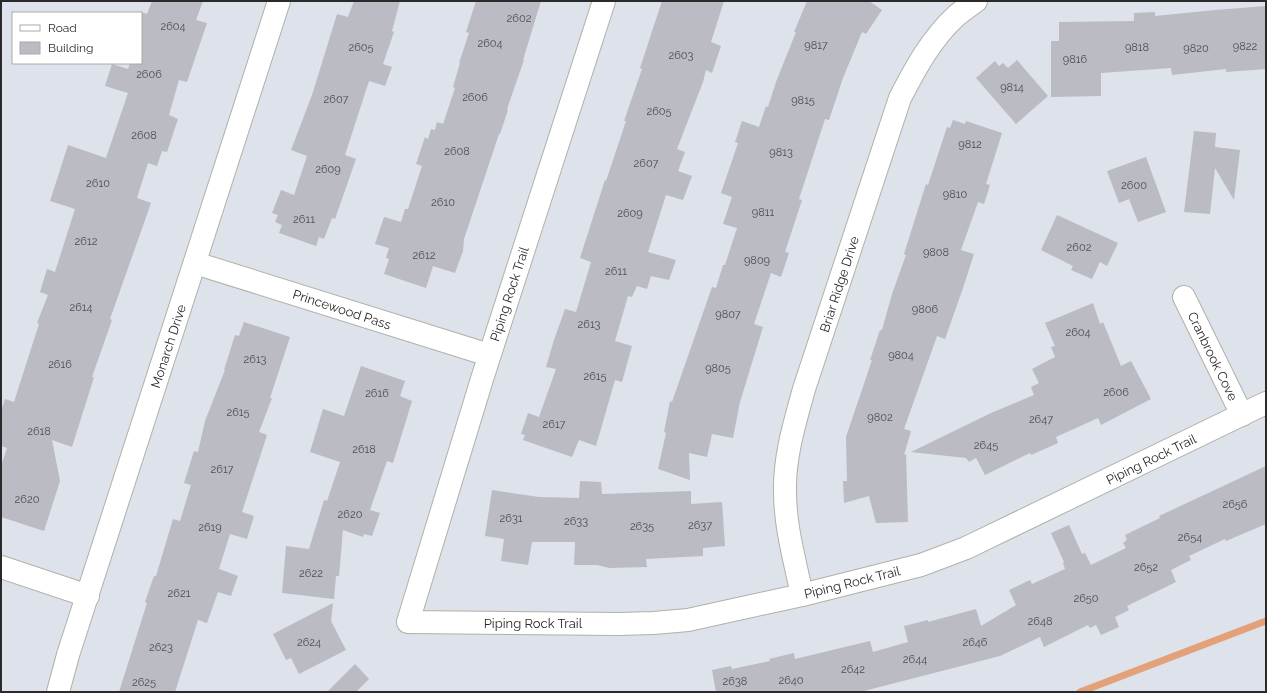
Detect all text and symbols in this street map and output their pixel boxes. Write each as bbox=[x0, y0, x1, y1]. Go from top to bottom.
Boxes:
legend bbox=[12, 12, 142, 64]
house number: 2602 bbox=[507, 12, 532, 25]
house number: 2604 bbox=[160, 20, 186, 33]
text: Road bbox=[48, 21, 77, 35]
house number: 2604 bbox=[477, 37, 503, 50]
house number: 9817 bbox=[804, 39, 828, 52]
house number: 9822 bbox=[1233, 40, 1257, 53]
text: Building bbox=[48, 41, 94, 55]
house number: 2605 bbox=[348, 41, 374, 54]
house number: 9818 bbox=[1125, 41, 1149, 54]
house number: 9820 bbox=[1183, 42, 1209, 55]
house number: 2603 bbox=[669, 49, 694, 62]
house number: 9816 bbox=[1063, 53, 1088, 66]
house number: 2606 bbox=[136, 68, 162, 81]
house number: 9814 bbox=[1000, 81, 1024, 94]
house number: 2606 bbox=[462, 91, 488, 104]
house number: 2607 bbox=[324, 93, 349, 106]
house number: 9815 bbox=[791, 94, 815, 107]
house number: 2605 bbox=[646, 105, 672, 118]
house number: 2608 bbox=[131, 129, 157, 142]
house number: 9812 bbox=[958, 138, 982, 151]
house number: 2608 bbox=[444, 145, 470, 158]
house number: 9813 bbox=[769, 146, 793, 159]
house number: 2607 bbox=[634, 157, 659, 170]
house number: 2609 bbox=[315, 163, 341, 176]
house number: 2610 bbox=[86, 177, 110, 190]
house number: 2600 bbox=[1121, 179, 1147, 192]
house number: 9810 bbox=[943, 188, 967, 201]
house number: 2610 bbox=[431, 196, 455, 209]
house number: 9811 bbox=[752, 206, 774, 219]
house number: 2609 bbox=[617, 207, 643, 220]
house number: 2611 bbox=[293, 213, 315, 226]
street label: Briar Ridge Drive bbox=[817, 234, 862, 334]
house number: 2612 bbox=[75, 235, 98, 248]
house number: 2602 bbox=[1067, 241, 1092, 254]
street label: Piping Rock Trail bbox=[487, 245, 532, 343]
house number: 9808 bbox=[923, 246, 949, 259]
house number: 2612 bbox=[413, 249, 436, 262]
house number: 9809 bbox=[744, 254, 770, 267]
house number: 2611 bbox=[605, 265, 627, 278]
street label: Princewood Pass bbox=[291, 287, 393, 332]
house number: 2614 bbox=[69, 301, 93, 314]
street label: Monarch Drive bbox=[148, 302, 189, 390]
house number: 9806 bbox=[912, 303, 939, 316]
house number: 9807 bbox=[715, 308, 741, 321]
street label: Cranbrook Cove bbox=[1185, 309, 1241, 403]
house number: 2613 bbox=[578, 318, 601, 331]
house number: 2604 bbox=[1065, 326, 1091, 339]
house number: 9804 bbox=[888, 349, 914, 362]
house number: 2613 bbox=[244, 353, 267, 366]
house number: 2616 bbox=[48, 358, 72, 371]
house number: 9805 bbox=[705, 362, 731, 375]
house number: 2615 bbox=[583, 370, 607, 383]
house number: 2606 bbox=[1103, 386, 1129, 399]
house number: 2616 bbox=[365, 387, 389, 400]
house number: 2615 bbox=[226, 406, 250, 419]
house number: 9802 bbox=[867, 411, 893, 424]
house number: 2647 bbox=[1029, 413, 1053, 426]
house number: 2617 bbox=[543, 418, 566, 431]
house number: 2618 bbox=[27, 425, 51, 438]
street label: Piping Rock Trail bbox=[1104, 431, 1199, 488]
house number: 2645 bbox=[974, 439, 998, 452]
house number: 2618 bbox=[352, 443, 376, 456]
house number: 2617 bbox=[211, 463, 234, 476]
house number: 2620 bbox=[15, 493, 40, 506]
house number: 2656 bbox=[1223, 498, 1248, 511]
house number: 2620 bbox=[338, 508, 363, 521]
house number: 2631 bbox=[500, 512, 523, 525]
house number: 2633 bbox=[564, 515, 588, 528]
house number: 2637 bbox=[688, 519, 712, 532]
house number: 2635 bbox=[630, 520, 654, 533]
house number: 2619 bbox=[198, 521, 222, 534]
house number: 2654 bbox=[1178, 531, 1202, 544]
house number: 2652 bbox=[1134, 561, 1158, 574]
street label: Piping Rock Trail bbox=[803, 563, 902, 602]
house number: 2622 bbox=[299, 567, 323, 580]
house number: 2621 bbox=[168, 587, 191, 600]
house number: 2650 bbox=[1073, 592, 1099, 605]
house number: 2648 bbox=[1028, 615, 1052, 628]
street label: Piping Rock Trail bbox=[484, 616, 583, 631]
house number: 2624 bbox=[297, 636, 321, 649]
house number: 2646 bbox=[962, 636, 988, 649]
house number: 2623 bbox=[149, 641, 173, 654]
house number: 2644 bbox=[903, 653, 927, 666]
house number: 2642 bbox=[841, 663, 865, 676]
house number: 2640 bbox=[778, 674, 804, 687]
house number: 2638 bbox=[723, 675, 747, 688]
house number: 2625 bbox=[132, 676, 156, 689]

